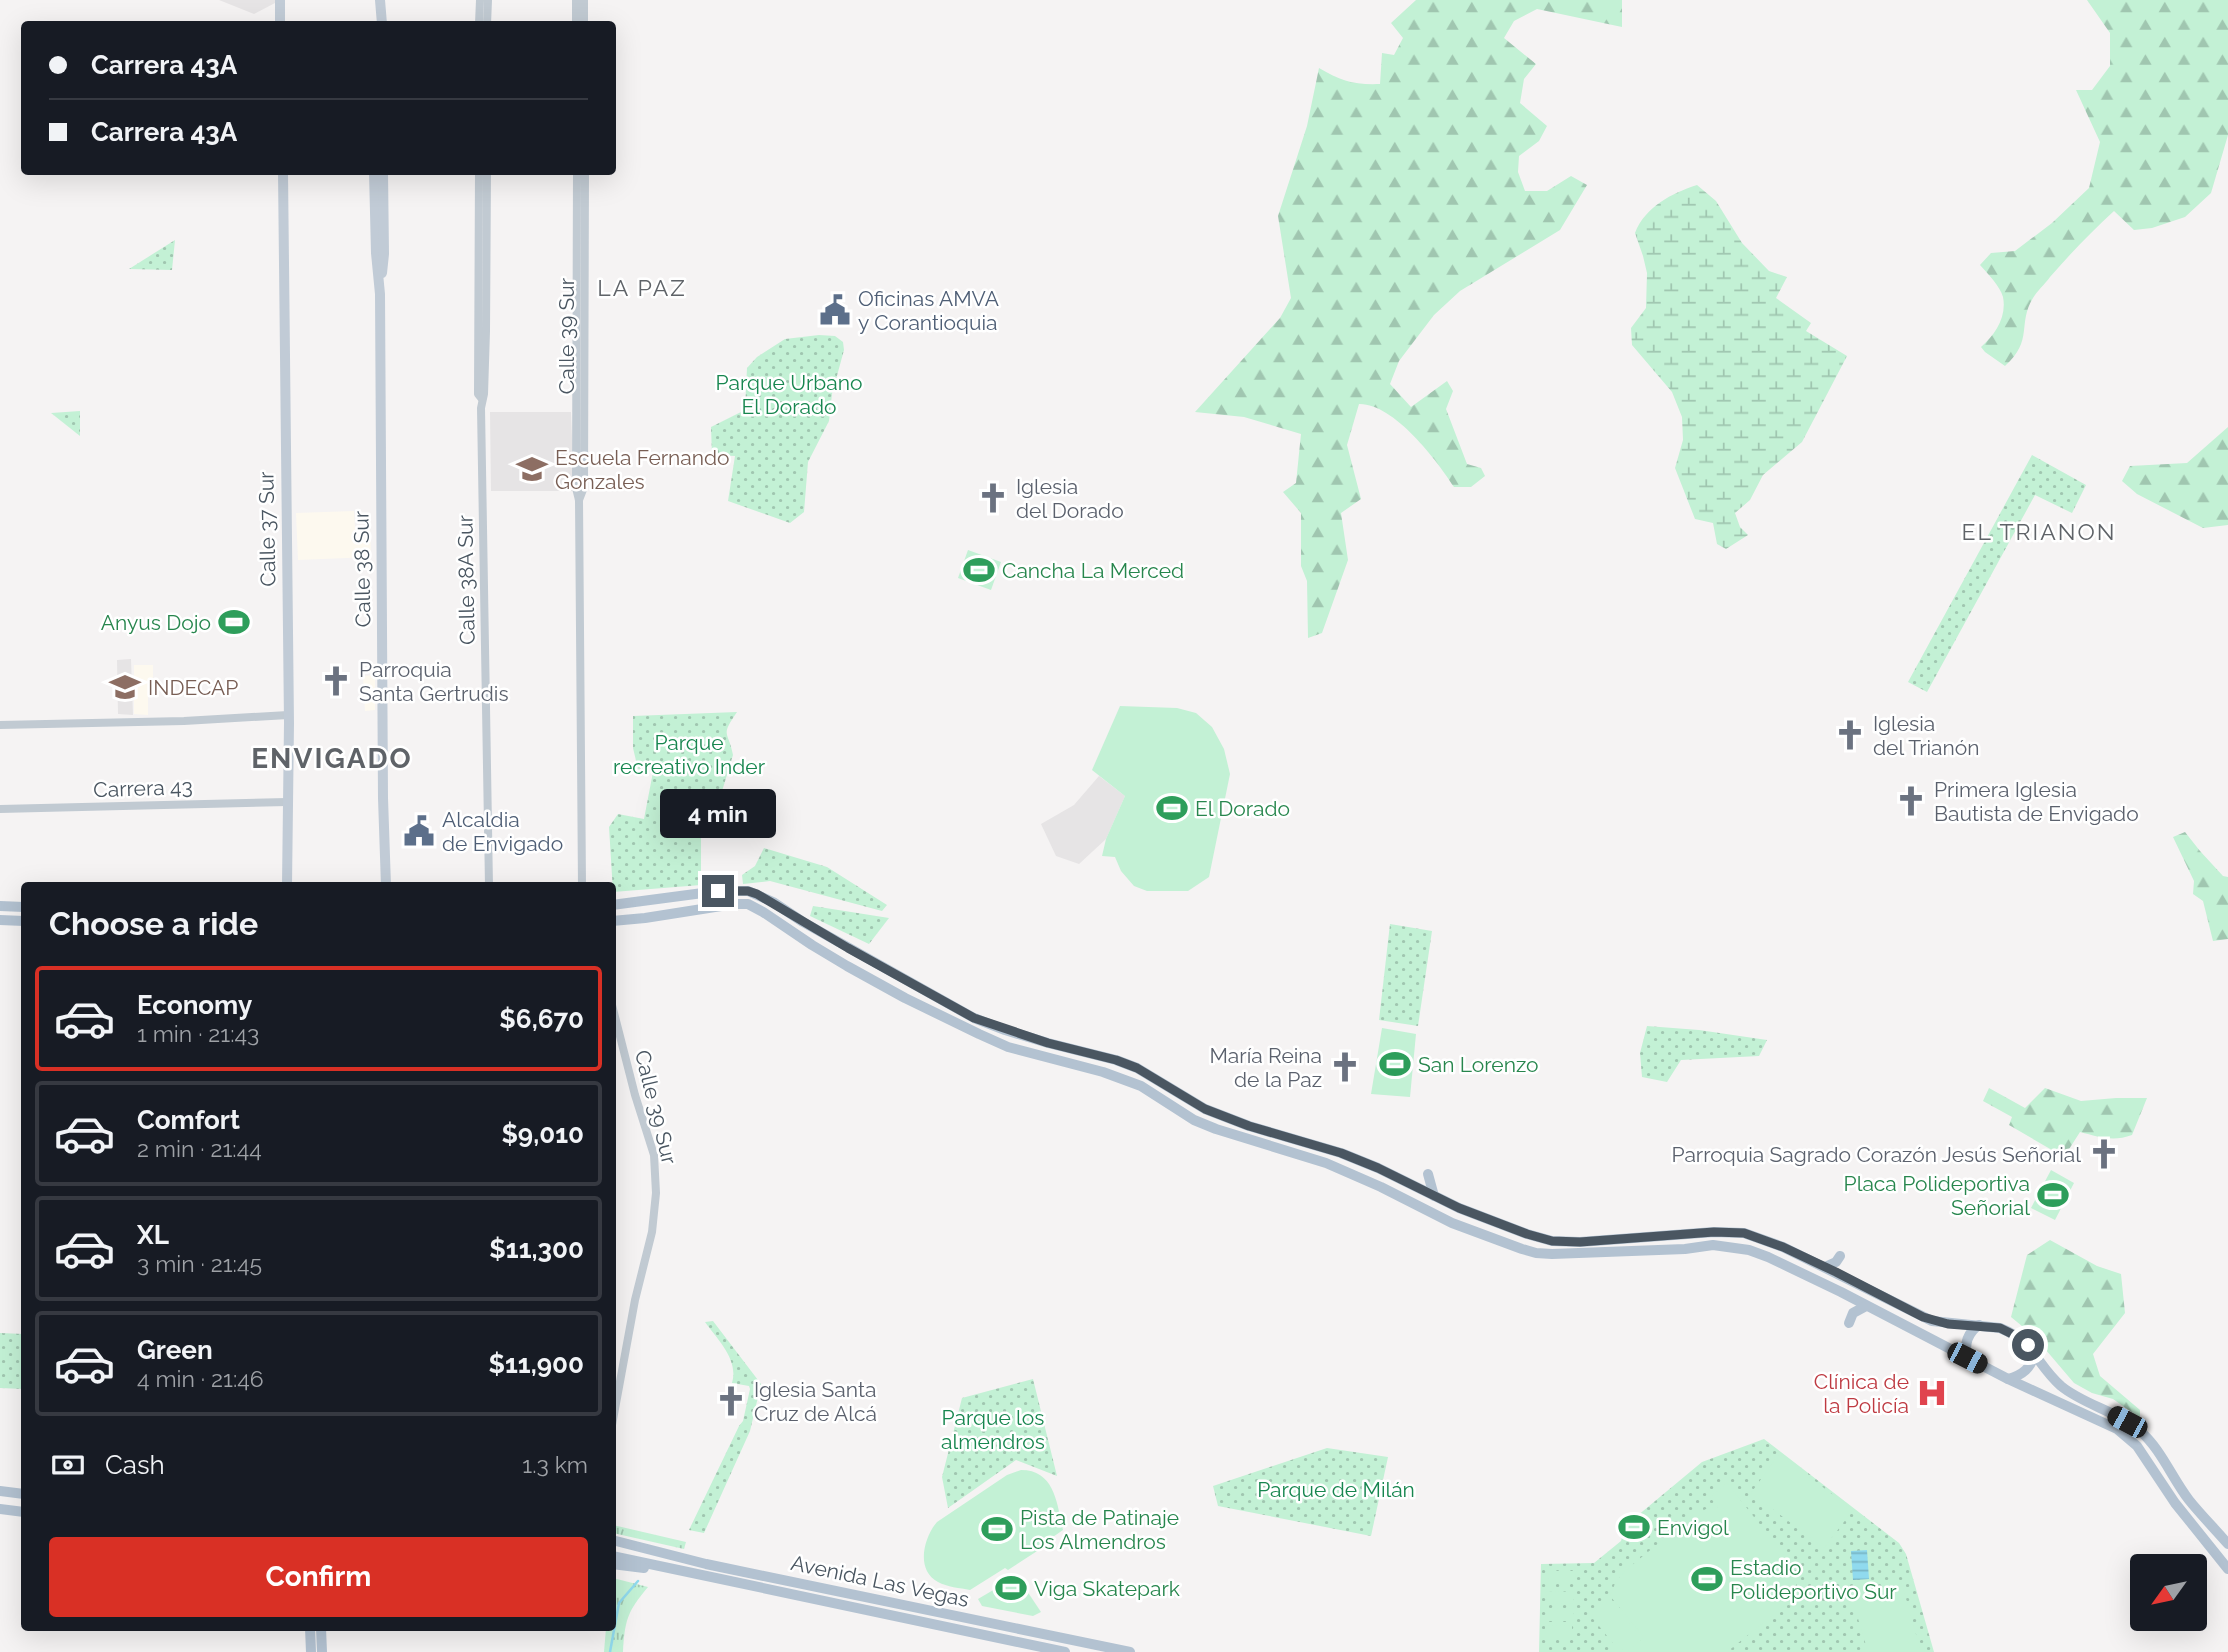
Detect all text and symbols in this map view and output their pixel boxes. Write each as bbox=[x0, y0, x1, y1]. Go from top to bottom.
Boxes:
text: Carrera 43A bbox=[91, 50, 237, 80]
text: Carrera 43A bbox=[91, 117, 237, 147]
district label: LA PAZ bbox=[597, 274, 687, 301]
street label: Calle 39 Sur bbox=[554, 277, 579, 394]
place label: Oficinas AMVA y Corantioquia bbox=[858, 286, 999, 335]
public building icon: Oficinas AMVA y Corantioquia bbox=[818, 293, 852, 327]
park label: Parque Urbano El Dorado bbox=[716, 370, 862, 419]
place label: Escuela Fernando Gonzales bbox=[555, 445, 730, 494]
school or university icon: Escuela Fernando Gonzales bbox=[515, 452, 549, 486]
street label: Calle 37 Sur bbox=[253, 471, 281, 587]
place label: Iglesia del Dorado bbox=[1016, 474, 1124, 523]
church icon: Iglesia del Dorado bbox=[976, 481, 1010, 515]
street label: Calle 38 Sur bbox=[348, 510, 376, 627]
street label: Calle 38A Sur bbox=[452, 514, 480, 645]
district label: EL TRIANON bbox=[1961, 518, 2117, 545]
sports icon: Cancha La Merced bbox=[962, 553, 996, 587]
place label: Cancha La Merced bbox=[1002, 558, 1184, 583]
sports icon: Anyus Dojo bbox=[217, 605, 251, 639]
place label: Anyus Dojo bbox=[101, 610, 211, 635]
place label: Parroquia Santa Gertrudis bbox=[359, 657, 509, 706]
church icon: Parroquia Santa Gertrudis bbox=[319, 664, 353, 698]
school or university icon: INDECAP bbox=[108, 670, 142, 704]
place label: INDECAP bbox=[148, 675, 238, 700]
place label: Iglesia del Trianón bbox=[1873, 711, 1980, 760]
church icon: Iglesia del Trianón bbox=[1833, 718, 1867, 752]
park label: Parque recreativo Inder bbox=[613, 730, 766, 779]
district label: ENVIGADO bbox=[251, 742, 413, 775]
street label: Carrera 43 bbox=[93, 774, 193, 802]
place label: Primera Iglesia Bautista de Envigado bbox=[1934, 777, 2139, 826]
church icon: Primera Iglesia Bautista de Envigado bbox=[1894, 784, 1928, 818]
callout: 4 min bbox=[660, 790, 776, 838]
sports icon: El Dorado bbox=[1155, 791, 1189, 825]
place label: El Dorado bbox=[1195, 796, 1290, 821]
text: 4 min bbox=[688, 800, 748, 827]
place label: Alcaldia de Envigado bbox=[442, 807, 563, 856]
public building icon: Alcaldia de Envigado bbox=[402, 814, 436, 848]
route end bbox=[702, 875, 734, 907]
text: Choose a ride bbox=[49, 905, 258, 942]
icon: car bbox=[53, 987, 116, 1050]
text: Economy bbox=[137, 990, 252, 1020]
text: $6,670 bbox=[499, 1004, 584, 1034]
text: 1 min · 21:43 bbox=[137, 1020, 259, 1047]
place label: María Reina de la Paz bbox=[1210, 1043, 1322, 1092]
street label: Calle 39 Sur bbox=[630, 1047, 682, 1167]
sports icon: San Lorenzo bbox=[1378, 1047, 1412, 1081]
church icon: María Reina de la Paz bbox=[1328, 1050, 1362, 1084]
place label: San Lorenzo bbox=[1418, 1052, 1539, 1077]
icon: car bbox=[53, 1102, 116, 1165]
text: Comfort bbox=[137, 1105, 240, 1135]
text: $9,010 bbox=[501, 1119, 584, 1149]
text: 2 min · 21:44 bbox=[137, 1135, 262, 1162]
church icon: Parroquia Sagrado Corazón Jesús Señorial bbox=[2087, 1137, 2121, 1171]
place label: Parroquia Sagrado Corazón Jesús Señorial bbox=[1671, 1142, 2081, 1167]
place label: Placa Polideportiva Señorial bbox=[1844, 1171, 2030, 1220]
sports icon: Placa Polideportiva Señorial bbox=[2036, 1178, 2070, 1212]
icon: car bbox=[53, 1217, 116, 1280]
text: XL bbox=[137, 1220, 169, 1250]
text: $11,300 bbox=[489, 1234, 584, 1264]
text: 3 min · 21:45 bbox=[137, 1250, 262, 1277]
route start bbox=[2012, 1329, 2044, 1361]
icon: car bbox=[53, 1332, 116, 1395]
text: Green bbox=[137, 1335, 213, 1365]
car bbox=[1944, 1339, 1991, 1377]
text: $11,900 bbox=[489, 1349, 584, 1379]
text: 4 min · 21:46 bbox=[137, 1365, 264, 1392]
place label: Clínica de la Policía bbox=[1814, 1369, 1909, 1418]
hospital icon: Clínica de la Policía bbox=[1915, 1376, 1949, 1410]
place label: Iglesia Santa Cruz de Alcá bbox=[754, 1377, 877, 1426]
church icon: Iglesia Santa Cruz de Alcá bbox=[714, 1384, 748, 1418]
car bbox=[2104, 1403, 2151, 1441]
park label: Parque los almendros bbox=[941, 1405, 1045, 1454]
icon: cash bbox=[49, 1446, 87, 1484]
text: Cash bbox=[105, 1450, 165, 1480]
text: 1.3 km bbox=[522, 1451, 588, 1478]
park label: Parque de Milán bbox=[1257, 1477, 1415, 1502]
place label: Pista de Patinaje Los Almendros bbox=[1020, 1505, 1179, 1554]
sports icon: Envigol bbox=[1617, 1510, 1651, 1544]
sports icon: Pista de Patinaje Los Almendros bbox=[980, 1512, 1014, 1546]
place label: Envigol bbox=[1657, 1515, 1729, 1540]
button: Confirm bbox=[49, 1537, 588, 1617]
street label: Avenida Las Vegas bbox=[789, 1550, 971, 1612]
north arrow bbox=[2130, 1554, 2207, 1631]
map controls bbox=[2130, 1554, 2207, 1631]
place label: Estadio Polideportivo Sur bbox=[1730, 1555, 1897, 1604]
sports icon: Estadio Polideportivo Sur bbox=[1690, 1562, 1724, 1596]
sports icon: Viga Skatepark bbox=[994, 1571, 1028, 1605]
place label: Viga Skatepark bbox=[1034, 1576, 1180, 1601]

